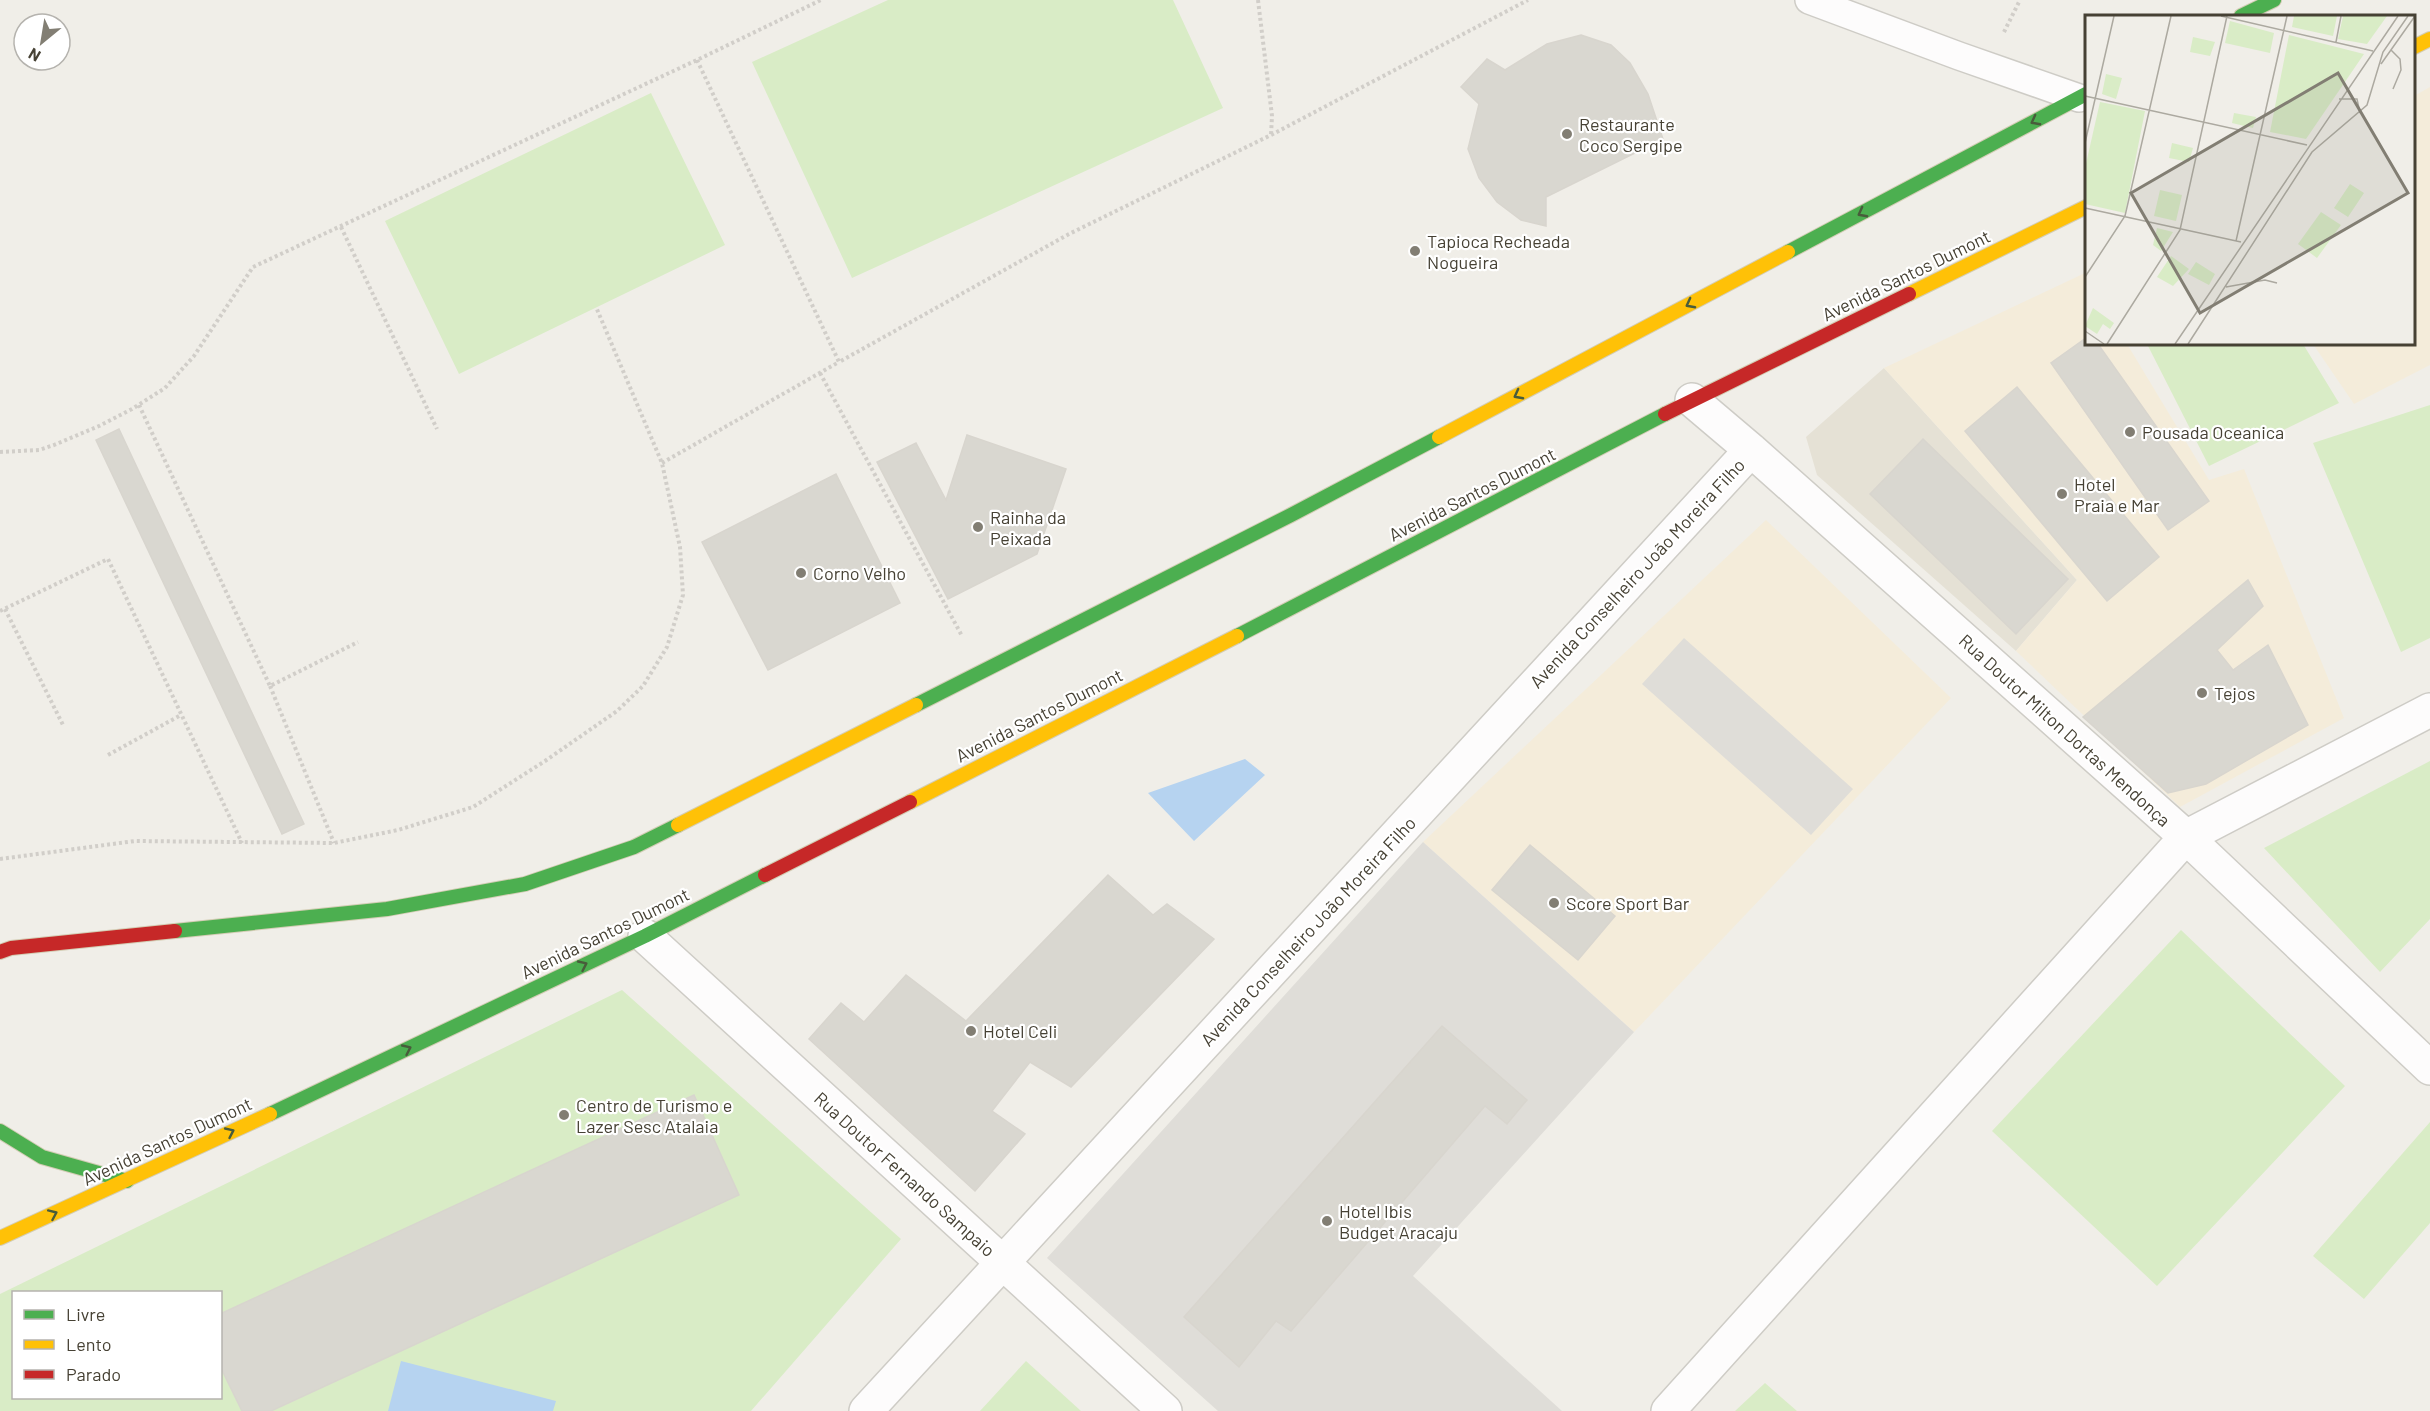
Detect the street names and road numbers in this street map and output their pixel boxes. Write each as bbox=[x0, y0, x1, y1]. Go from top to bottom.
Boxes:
street label: Avenida Santos Dumont bbox=[1818, 225, 1994, 325]
street label: Avenida Santos Dumont bbox=[1385, 442, 1559, 546]
street label: Avenida Conselheiro João Moreira Filho bbox=[1525, 454, 1749, 692]
street label: Rua Doutor Milton Dortas Mendonça bbox=[1955, 629, 2175, 831]
street label: Avenida Santos Dumont bbox=[952, 663, 1126, 767]
street label: Avenida Conselheiro João Moreira Filho bbox=[1196, 812, 1420, 1050]
street label: Avenida Santos Dumont bbox=[517, 883, 693, 983]
street label: Rua Doutor Fernando Sampaio bbox=[810, 1087, 1000, 1261]
street label: Avenida Santos Dumont bbox=[79, 1092, 255, 1190]

